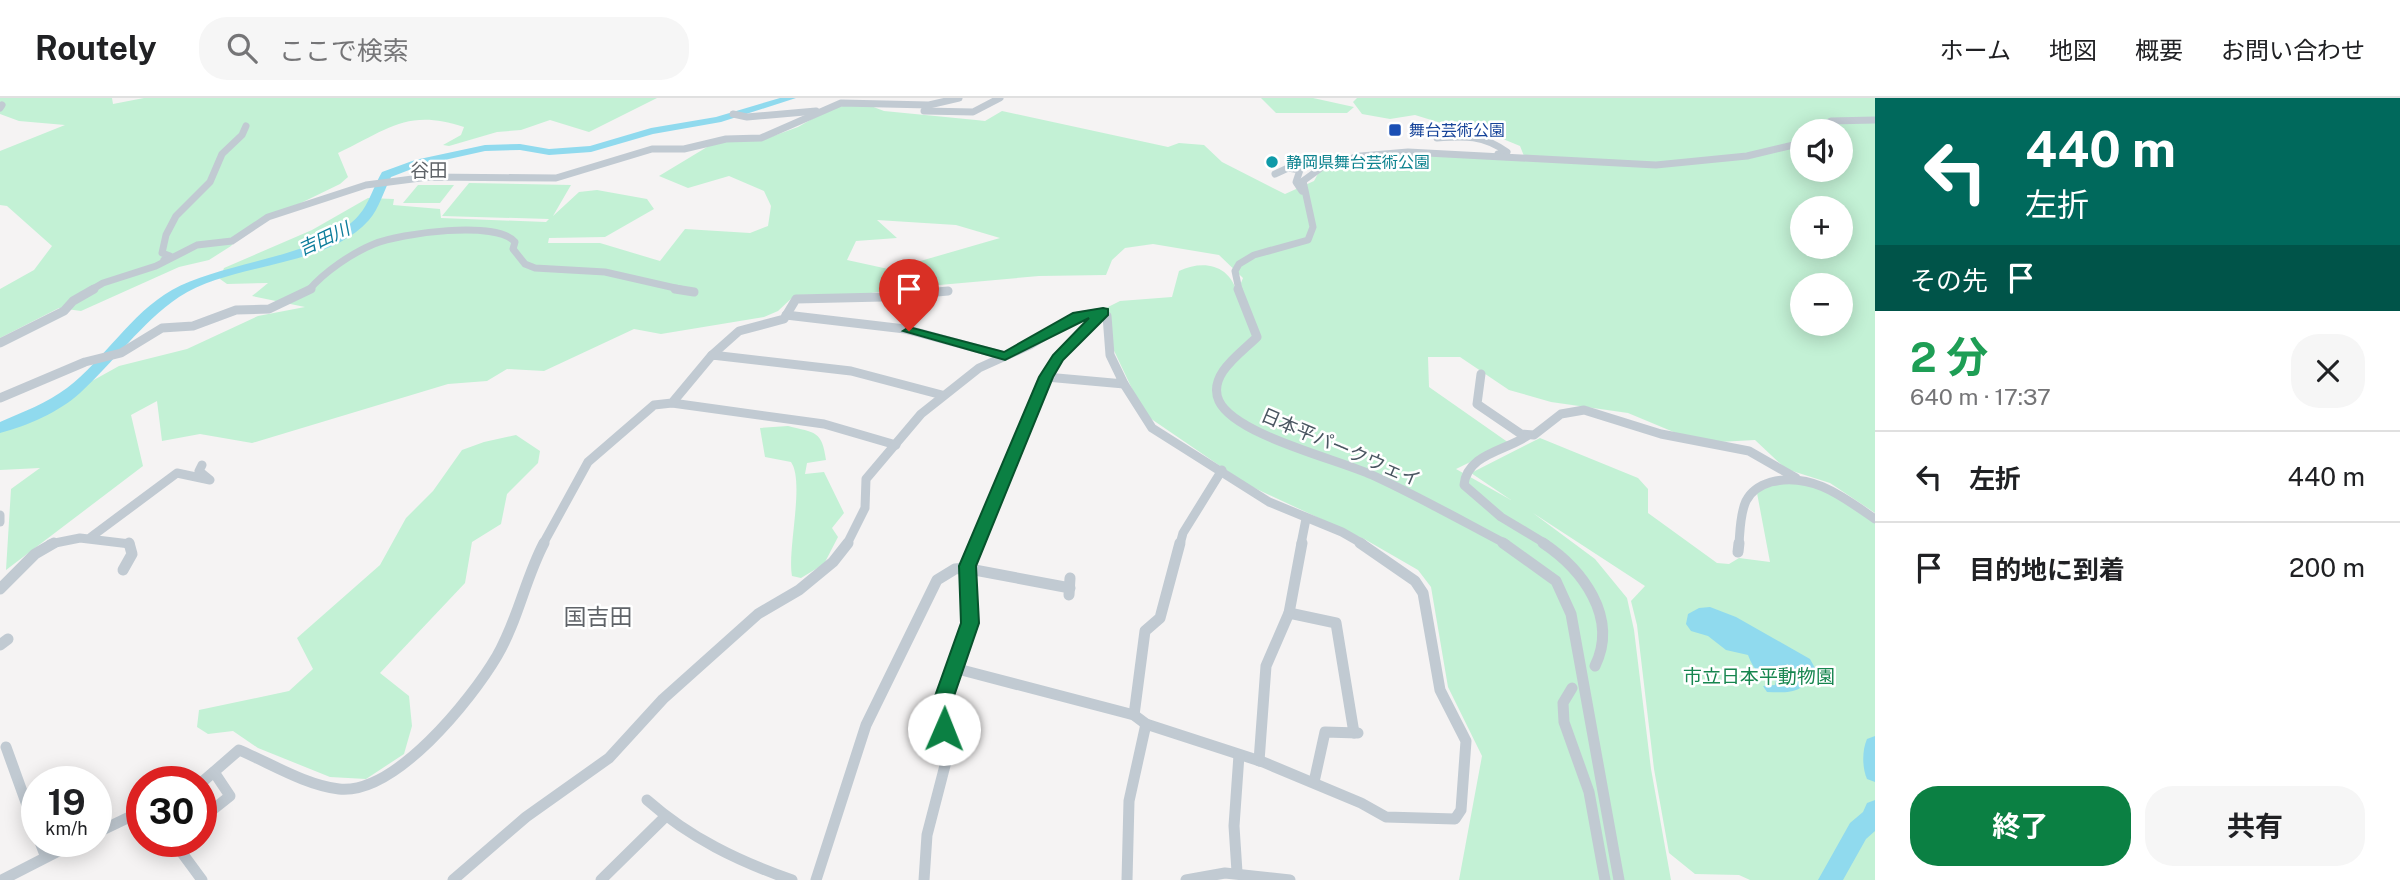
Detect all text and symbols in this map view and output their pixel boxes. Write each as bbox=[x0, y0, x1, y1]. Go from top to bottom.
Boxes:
search box bbox=[199, 17, 689, 80]
text: Routely bbox=[35, 29, 157, 67]
icon: search bbox=[223, 29, 261, 67]
text: ここで検索 bbox=[279, 35, 409, 66]
text: ホーム bbox=[1940, 36, 2011, 64]
text: 地図 bbox=[2049, 36, 2097, 64]
text: 概要 bbox=[2135, 36, 2183, 64]
text: お問い合わせ bbox=[2221, 36, 2365, 64]
map controls bbox=[1790, 119, 1853, 336]
button: sound bbox=[1790, 119, 1853, 182]
text: 440 m bbox=[2025, 120, 2176, 178]
place label: 舞台芸術公園 bbox=[1409, 121, 1505, 140]
marker: 舞台芸術公園 bbox=[1387, 122, 1403, 138]
icon: left bbox=[1910, 126, 2001, 217]
place label: 静岡県舞台芸術公園 bbox=[1286, 153, 1430, 172]
marker: 静岡県舞台芸術公園 bbox=[1264, 154, 1280, 170]
district label: 谷田 bbox=[410, 159, 448, 181]
text: 左折 bbox=[2025, 186, 2089, 223]
button: + bbox=[1790, 196, 1853, 259]
water label: 吉田川 bbox=[295, 217, 355, 259]
pin bbox=[879, 259, 939, 331]
icon: arrive bbox=[2002, 259, 2040, 297]
text: その先 bbox=[1910, 265, 1988, 296]
icon: arrive bbox=[890, 270, 928, 308]
button: − bbox=[1790, 273, 1853, 336]
text: 2 分 bbox=[1910, 332, 1988, 381]
button: close bbox=[2291, 334, 2365, 408]
text: 640 m · 17:37 bbox=[1910, 383, 2051, 410]
street label: 日本平パークウェイ bbox=[1258, 403, 1424, 491]
icon: left bbox=[1910, 458, 1948, 496]
text: 440 m bbox=[2288, 461, 2365, 492]
text: 左折 bbox=[1969, 463, 2021, 494]
icon: arrive bbox=[1910, 549, 1948, 587]
text: 200 m bbox=[2289, 552, 2365, 583]
text: 目的地に到着 bbox=[1969, 554, 2125, 585]
district label: 国吉田 bbox=[564, 603, 633, 630]
park label: 市立日本平動物園 bbox=[1683, 665, 1835, 687]
position arrow bbox=[907, 692, 981, 766]
speed limit sign: 30 bbox=[126, 766, 217, 857]
text: 19 bbox=[47, 782, 86, 823]
button: 終了 bbox=[1910, 786, 2131, 866]
button: 共有 bbox=[2145, 786, 2365, 866]
text: km/h bbox=[45, 818, 88, 839]

